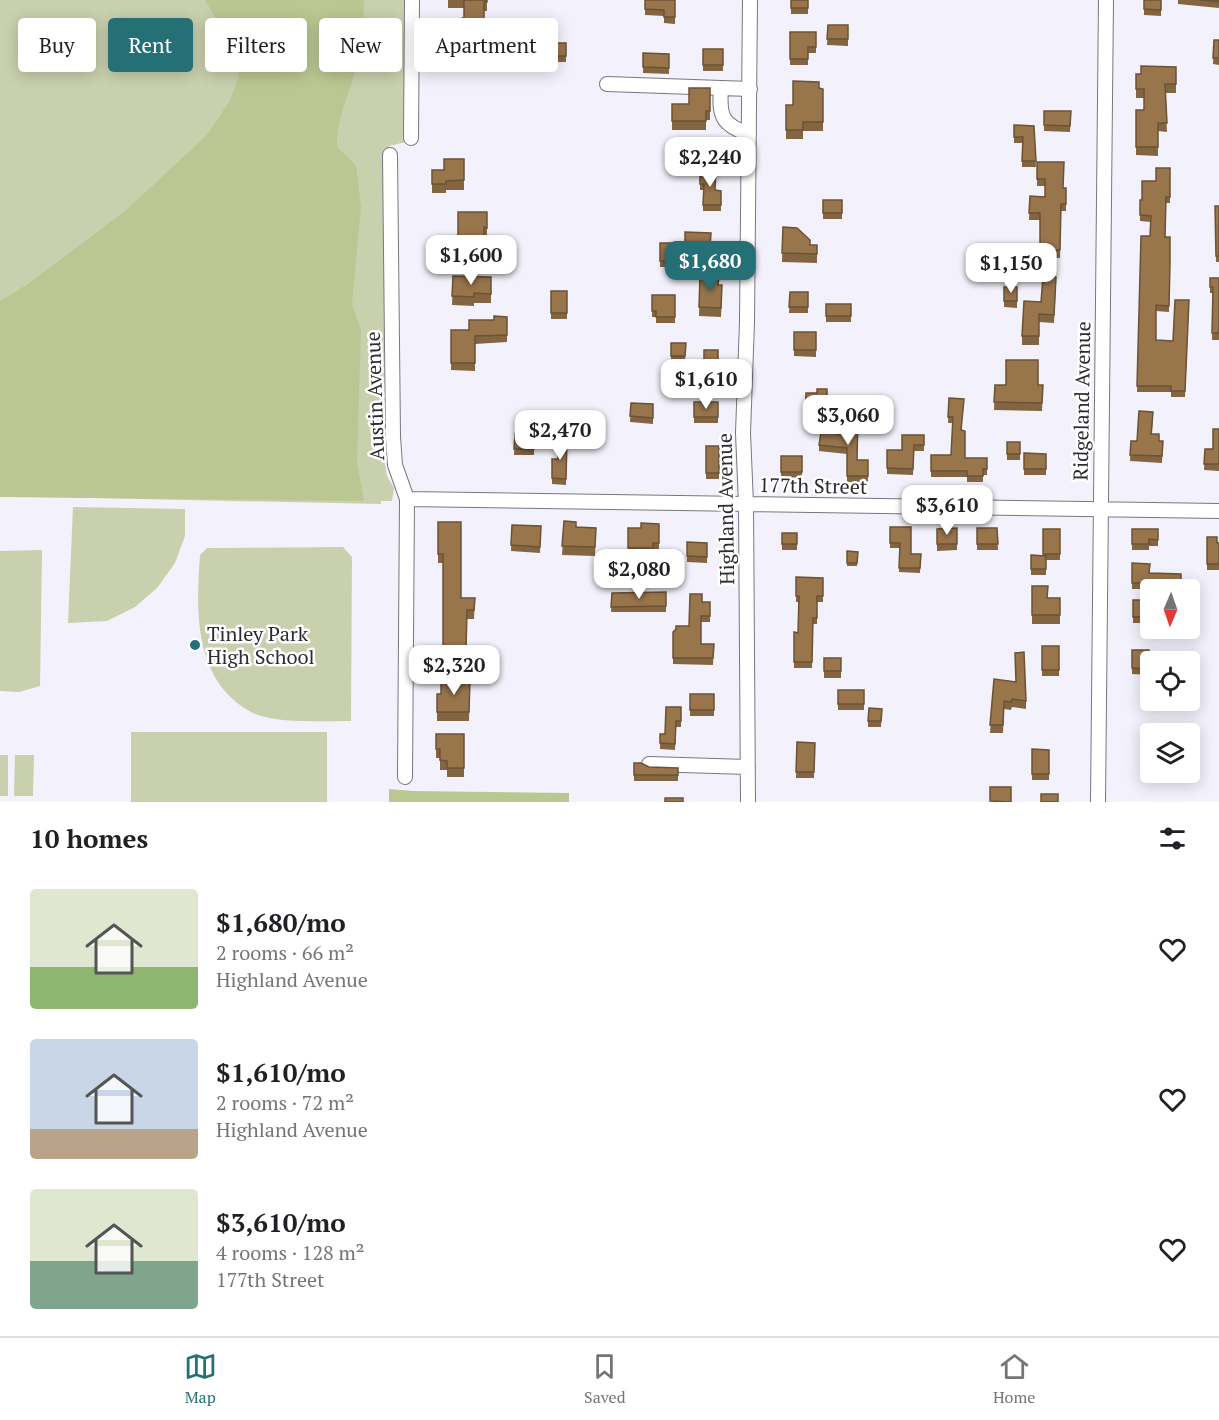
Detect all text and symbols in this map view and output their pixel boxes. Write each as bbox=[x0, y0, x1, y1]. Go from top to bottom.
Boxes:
chip: Buy bbox=[18, 18, 96, 72]
chip: Rent bbox=[108, 18, 193, 72]
chip: Filters bbox=[205, 18, 307, 72]
chip: New bbox=[319, 18, 402, 72]
chip: Apartment bbox=[414, 18, 558, 72]
pin: $2,240 bbox=[661, 137, 759, 188]
text: $2,240 bbox=[679, 143, 741, 170]
pin: $1,600 bbox=[422, 235, 520, 286]
text: $1,600 bbox=[440, 241, 502, 268]
pin: $1,680 bbox=[661, 241, 759, 292]
pin: $1,150 bbox=[962, 243, 1060, 294]
text: $1,680 bbox=[679, 247, 741, 274]
text: $1,150 bbox=[980, 249, 1042, 276]
street label: Ridgeland Avenue bbox=[1067, 321, 1096, 481]
street label: Austin Avenue bbox=[359, 331, 390, 461]
pin: $1,610 bbox=[657, 359, 755, 410]
text: $1,610 bbox=[675, 365, 737, 392]
pin: $3,060 bbox=[799, 395, 897, 446]
text: $3,060 bbox=[817, 401, 879, 428]
pin: $2,470 bbox=[511, 410, 609, 461]
text: $2,470 bbox=[529, 416, 591, 443]
street label: Highland Avenue bbox=[711, 433, 740, 585]
street label: 177th Street bbox=[759, 471, 868, 500]
pin: $3,610 bbox=[898, 485, 996, 536]
text: $3,610 bbox=[916, 491, 978, 518]
pin: $2,080 bbox=[590, 549, 688, 600]
text: $2,080 bbox=[608, 555, 670, 582]
north arrow bbox=[1140, 579, 1200, 639]
map controls bbox=[1140, 579, 1200, 783]
place label: Tinley Park High School bbox=[207, 620, 315, 670]
marker: Tinley Park High School bbox=[188, 638, 202, 652]
pin: $2,320 bbox=[405, 645, 503, 696]
text: $2,320 bbox=[423, 651, 485, 678]
button: locate bbox=[1140, 651, 1200, 711]
button: layers bbox=[1140, 723, 1200, 783]
text: 10 homes bbox=[30, 821, 148, 855]
icon: filters bbox=[1156, 822, 1189, 855]
text: $1,680/mo bbox=[216, 905, 346, 939]
icon: home bbox=[78, 913, 150, 985]
icon: heart bbox=[1156, 933, 1189, 966]
text: 2 rooms · 66 m² bbox=[216, 939, 354, 966]
text: Highland Avenue bbox=[216, 966, 368, 993]
text: $1,610/mo bbox=[216, 1055, 346, 1089]
icon: home bbox=[78, 1063, 150, 1135]
icon: heart bbox=[1156, 1083, 1189, 1116]
text: 2 rooms · 72 m² bbox=[216, 1089, 354, 1116]
text: Highland Avenue bbox=[216, 1116, 368, 1143]
text: $3,610/mo bbox=[216, 1205, 346, 1239]
icon: home bbox=[78, 1213, 150, 1285]
icon: heart bbox=[1156, 1233, 1189, 1266]
text: 4 rooms · 128 m² bbox=[216, 1239, 364, 1266]
text: 177th Street bbox=[216, 1266, 325, 1293]
tab: Map bbox=[184, 1350, 217, 1408]
tab: Saved bbox=[584, 1350, 626, 1408]
tab: Home bbox=[993, 1350, 1035, 1408]

